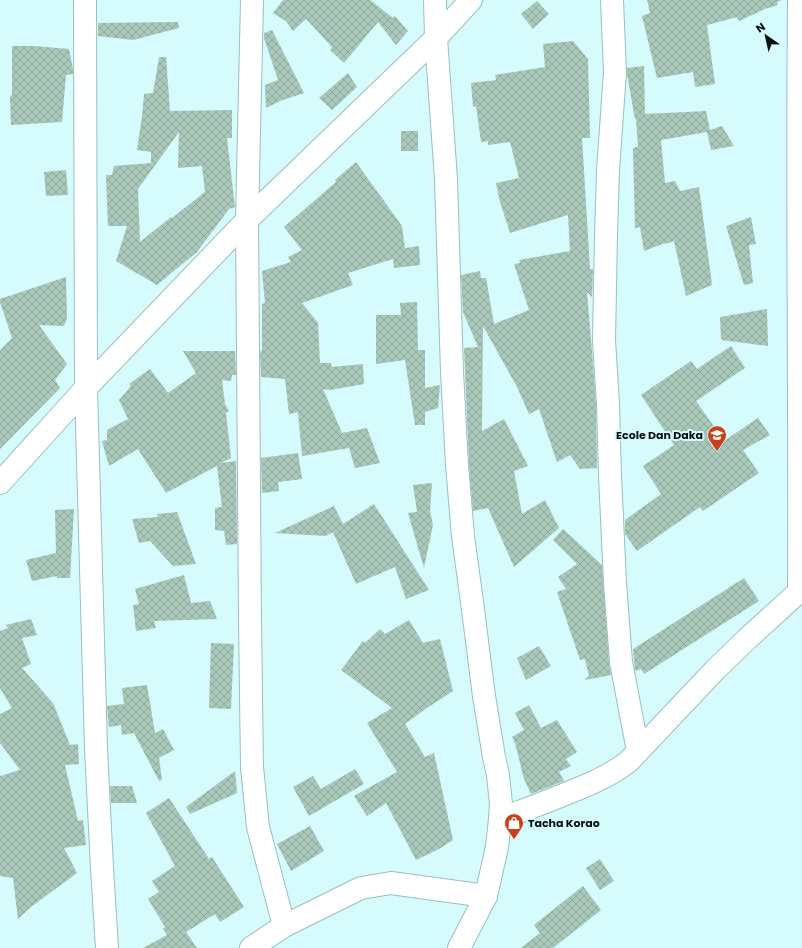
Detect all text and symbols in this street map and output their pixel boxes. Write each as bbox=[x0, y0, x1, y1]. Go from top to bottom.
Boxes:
north arrow bbox=[746, 16, 786, 56]
text: N bbox=[753, 19, 768, 37]
school or university icon: Ecole Dan Daka bbox=[706, 424, 728, 452]
place label: Ecole Dan Daka bbox=[616, 427, 703, 443]
shop icon: Tacha Korao bbox=[503, 812, 525, 840]
place label: Tacha Korao bbox=[528, 815, 600, 831]

